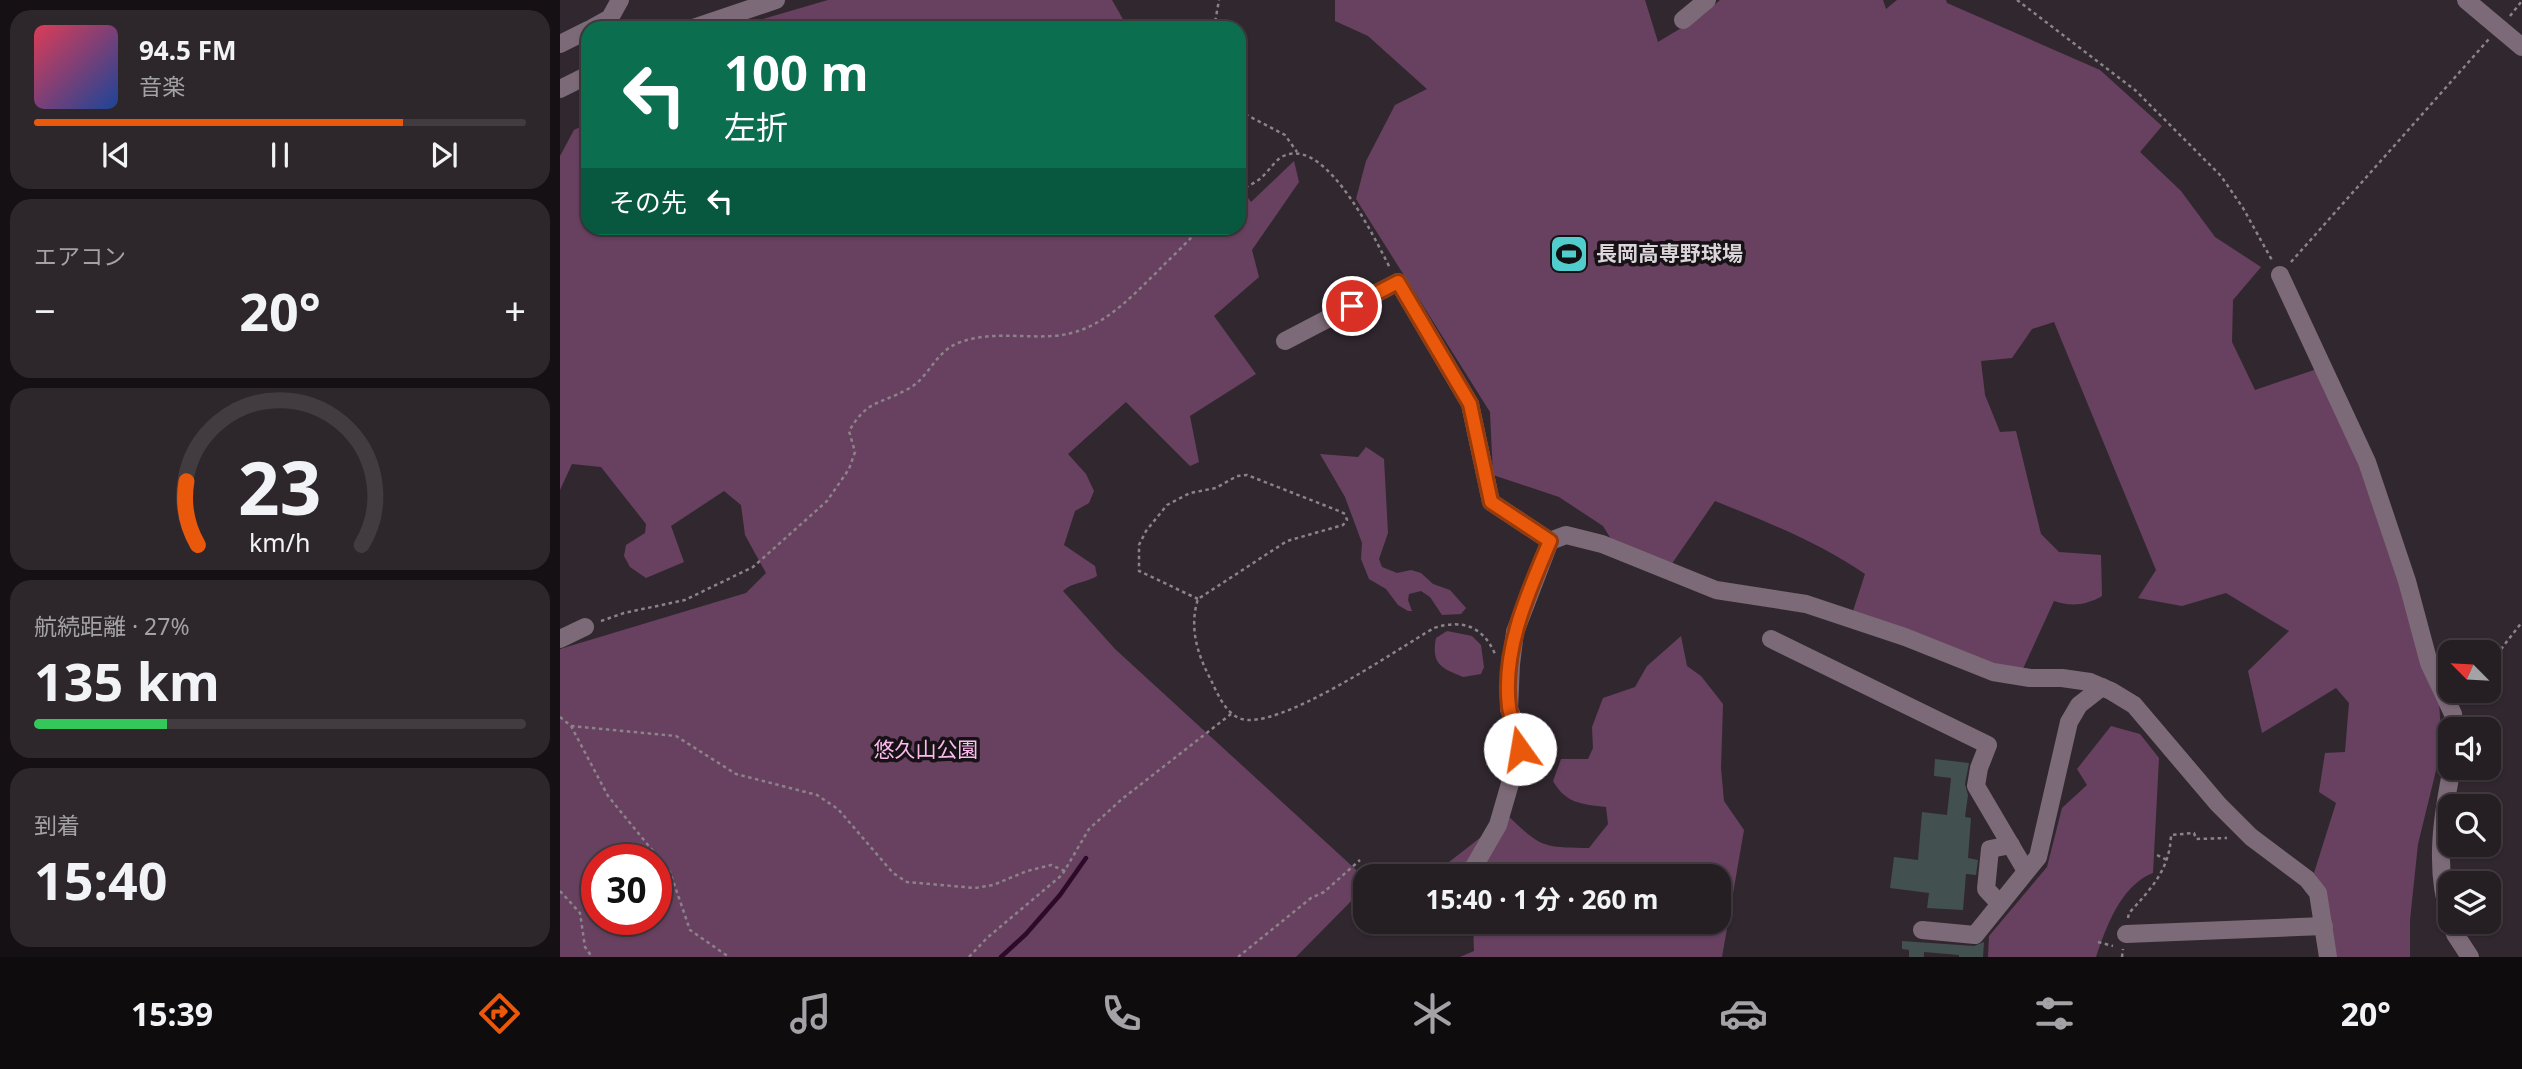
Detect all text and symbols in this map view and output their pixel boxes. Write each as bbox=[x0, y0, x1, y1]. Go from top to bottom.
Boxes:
text: 94.5 FM bbox=[139, 32, 236, 68]
text: 100 m bbox=[724, 39, 869, 105]
icon: left bbox=[609, 49, 700, 140]
text: 音楽 bbox=[139, 70, 185, 102]
text: 左折 bbox=[724, 105, 788, 148]
icon: previous bbox=[97, 136, 135, 174]
icon: pause bbox=[261, 136, 299, 174]
icon: next bbox=[425, 136, 463, 174]
icon: left bbox=[701, 182, 739, 220]
text: その先 bbox=[609, 184, 687, 220]
sports icon: 長岡高専野球場 bbox=[1548, 233, 1590, 275]
place label: 長岡高専野球場 bbox=[1596, 239, 1743, 267]
text: エアコン bbox=[34, 240, 126, 272]
text: 20° bbox=[239, 275, 321, 346]
pin bbox=[1322, 276, 1382, 336]
text: − bbox=[34, 284, 56, 336]
text: + bbox=[504, 284, 526, 336]
icon: arrive bbox=[1333, 287, 1371, 325]
text: 23 bbox=[238, 437, 322, 536]
text: km/h bbox=[249, 524, 311, 558]
text: 航続距離 · 27% bbox=[34, 610, 190, 642]
north arrow bbox=[2438, 640, 2501, 704]
map controls bbox=[2438, 640, 2501, 934]
text: 135 km bbox=[34, 645, 220, 716]
position arrow bbox=[1483, 712, 1557, 786]
button: sound bbox=[2438, 717, 2501, 780]
park label: 悠久山公園 bbox=[874, 735, 979, 763]
button: search bbox=[2438, 794, 2501, 857]
text: 到着 bbox=[34, 809, 80, 841]
text: 15:40 bbox=[34, 844, 168, 915]
speed limit sign: 30 bbox=[581, 844, 672, 935]
button: layers bbox=[2438, 871, 2501, 934]
text: 15:40 · 1 分 · 260 m bbox=[1426, 881, 1658, 917]
icon: directions bbox=[475, 989, 524, 1038]
icon: music bbox=[786, 989, 835, 1038]
icon: phone bbox=[1097, 989, 1146, 1038]
icon: climate bbox=[1408, 989, 1457, 1038]
icon: car bbox=[1719, 989, 1768, 1038]
icon: filters bbox=[2030, 989, 2079, 1038]
text: 15:39 bbox=[131, 992, 213, 1035]
text: 20° bbox=[2341, 992, 2391, 1035]

